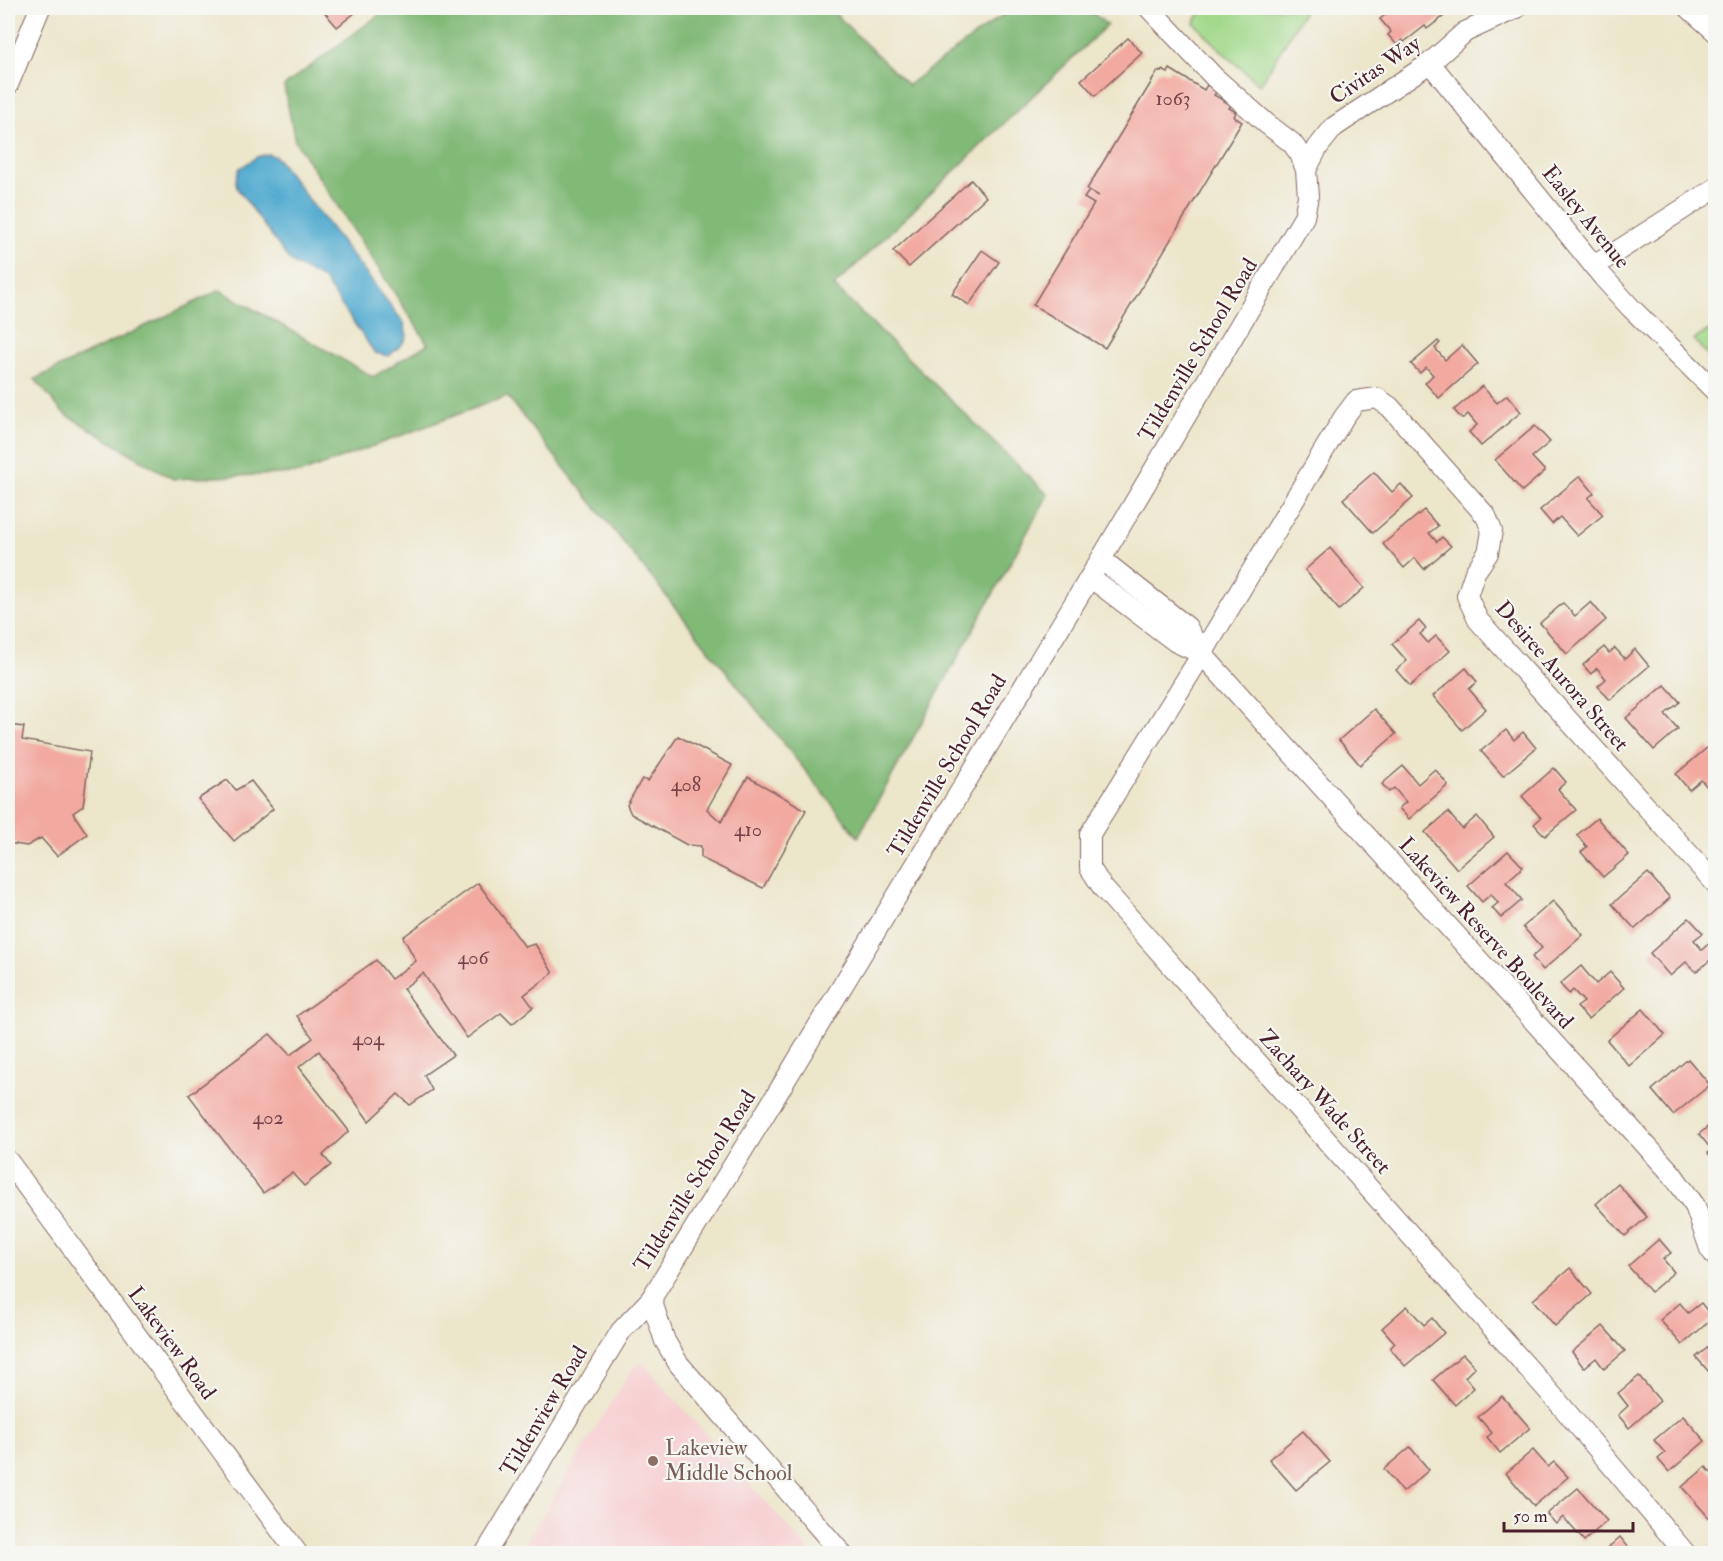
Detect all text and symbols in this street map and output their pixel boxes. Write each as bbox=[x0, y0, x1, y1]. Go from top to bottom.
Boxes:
street label: Civitas Way bbox=[1324, 29, 1426, 111]
house number: 1063 bbox=[1155, 86, 1191, 111]
street label: Easley Avenue bbox=[1536, 160, 1636, 274]
street label: Tildenville School Road bbox=[1132, 253, 1264, 447]
street label: Desiree Aurora Street bbox=[1489, 595, 1635, 757]
street label: Tildenville School Road bbox=[881, 669, 1013, 863]
house number: 408 bbox=[671, 772, 701, 797]
house number: 410 bbox=[734, 817, 762, 842]
street label: Lakeview Reserve Boulevard bbox=[1392, 831, 1580, 1035]
house number: 406 bbox=[457, 945, 489, 970]
street label: Zachary Wade Street bbox=[1253, 1024, 1397, 1180]
house number: 404 bbox=[352, 1026, 385, 1051]
street label: Tildenville School Road bbox=[628, 1085, 762, 1277]
house number: 402 bbox=[252, 1105, 284, 1130]
street label: Lakeview Road bbox=[122, 1281, 223, 1405]
street label: Tildenview Road bbox=[494, 1341, 594, 1481]
place label: Lakeview Middle School bbox=[665, 1434, 793, 1487]
marker: Lakeview Middle School bbox=[646, 1454, 660, 1468]
scale bar bbox=[1504, 1495, 1633, 1533]
text: 50 m bbox=[1513, 1505, 1548, 1528]

